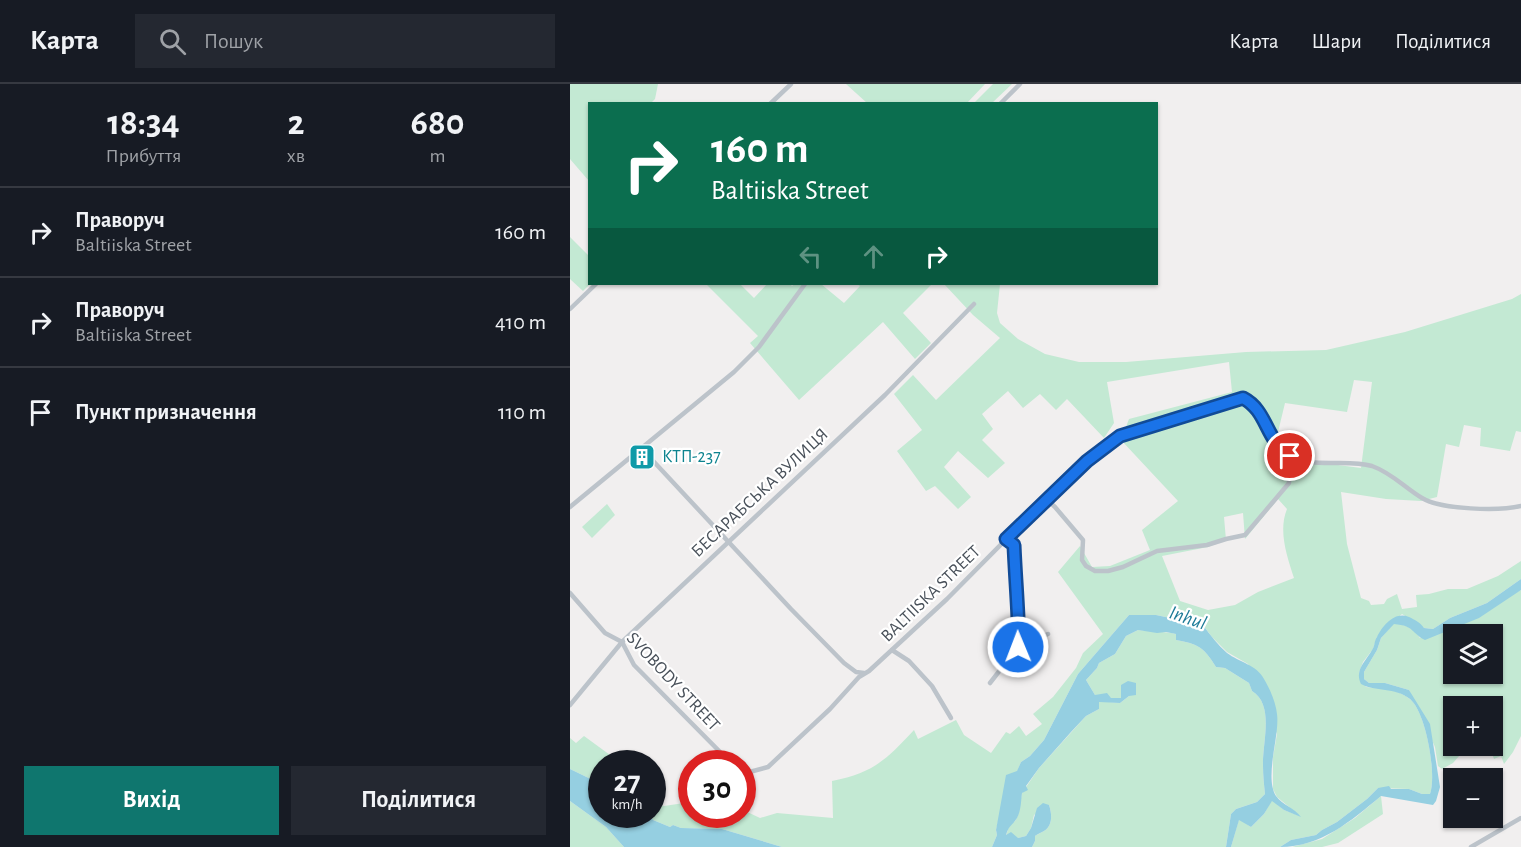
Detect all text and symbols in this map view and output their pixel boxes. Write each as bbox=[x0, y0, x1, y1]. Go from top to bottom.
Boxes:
search box bbox=[135, 14, 555, 68]
icon: search bbox=[156, 25, 189, 58]
text: Карта bbox=[30, 27, 99, 55]
text: Пошук bbox=[204, 30, 263, 52]
text: Карта bbox=[1229, 31, 1279, 52]
text: Шари bbox=[1312, 31, 1362, 52]
text: Поділитися bbox=[1395, 31, 1491, 52]
text: 18:34 bbox=[107, 105, 180, 141]
text: 2 bbox=[287, 105, 304, 141]
text: 680 bbox=[411, 105, 464, 141]
icon: right bbox=[612, 126, 690, 204]
text: 160 m bbox=[711, 128, 809, 170]
text: Прибуття bbox=[106, 146, 181, 166]
text: хв bbox=[287, 146, 305, 166]
text: m bbox=[429, 146, 445, 166]
text: Baltiiska Street bbox=[711, 177, 869, 204]
text: Праворуч bbox=[75, 209, 165, 231]
icon: right bbox=[24, 216, 57, 249]
text: 160 m bbox=[495, 221, 546, 243]
text: Baltiiska Street bbox=[75, 235, 192, 255]
icon: left bbox=[794, 240, 827, 273]
icon: ahead bbox=[857, 240, 890, 273]
icon: right bbox=[920, 240, 953, 273]
text: Праворуч bbox=[75, 299, 165, 321]
icon: right bbox=[24, 306, 57, 339]
text: 410 m bbox=[495, 311, 546, 333]
text: Baltiiska Street bbox=[75, 325, 192, 345]
icon: arrive bbox=[24, 396, 57, 429]
text: Пункт призначення bbox=[75, 401, 257, 423]
text: 110 m bbox=[498, 401, 546, 423]
street label: БЕСАРАБСЬКА ВУЛИЦЯ bbox=[688, 425, 832, 561]
pin bbox=[1264, 430, 1315, 481]
icon: arrive bbox=[1273, 439, 1306, 472]
building icon: КТП-237 bbox=[627, 442, 657, 472]
place label: КТП-237 bbox=[662, 448, 721, 466]
street label: BALTIISKA STREET bbox=[878, 542, 984, 646]
water label: Inhul bbox=[1167, 602, 1209, 634]
position arrow bbox=[986, 615, 1050, 679]
map controls bbox=[1443, 624, 1503, 828]
button: layers bbox=[1443, 624, 1503, 684]
street label: SVOBODY STREET bbox=[623, 629, 723, 735]
button: + bbox=[1443, 696, 1503, 756]
speed limit sign: 30 bbox=[678, 750, 756, 828]
button: Вихід bbox=[24, 766, 279, 835]
button: Поділитися bbox=[291, 766, 546, 835]
text: 27 bbox=[613, 767, 641, 797]
button: − bbox=[1443, 768, 1503, 828]
text: km/h bbox=[612, 797, 642, 812]

